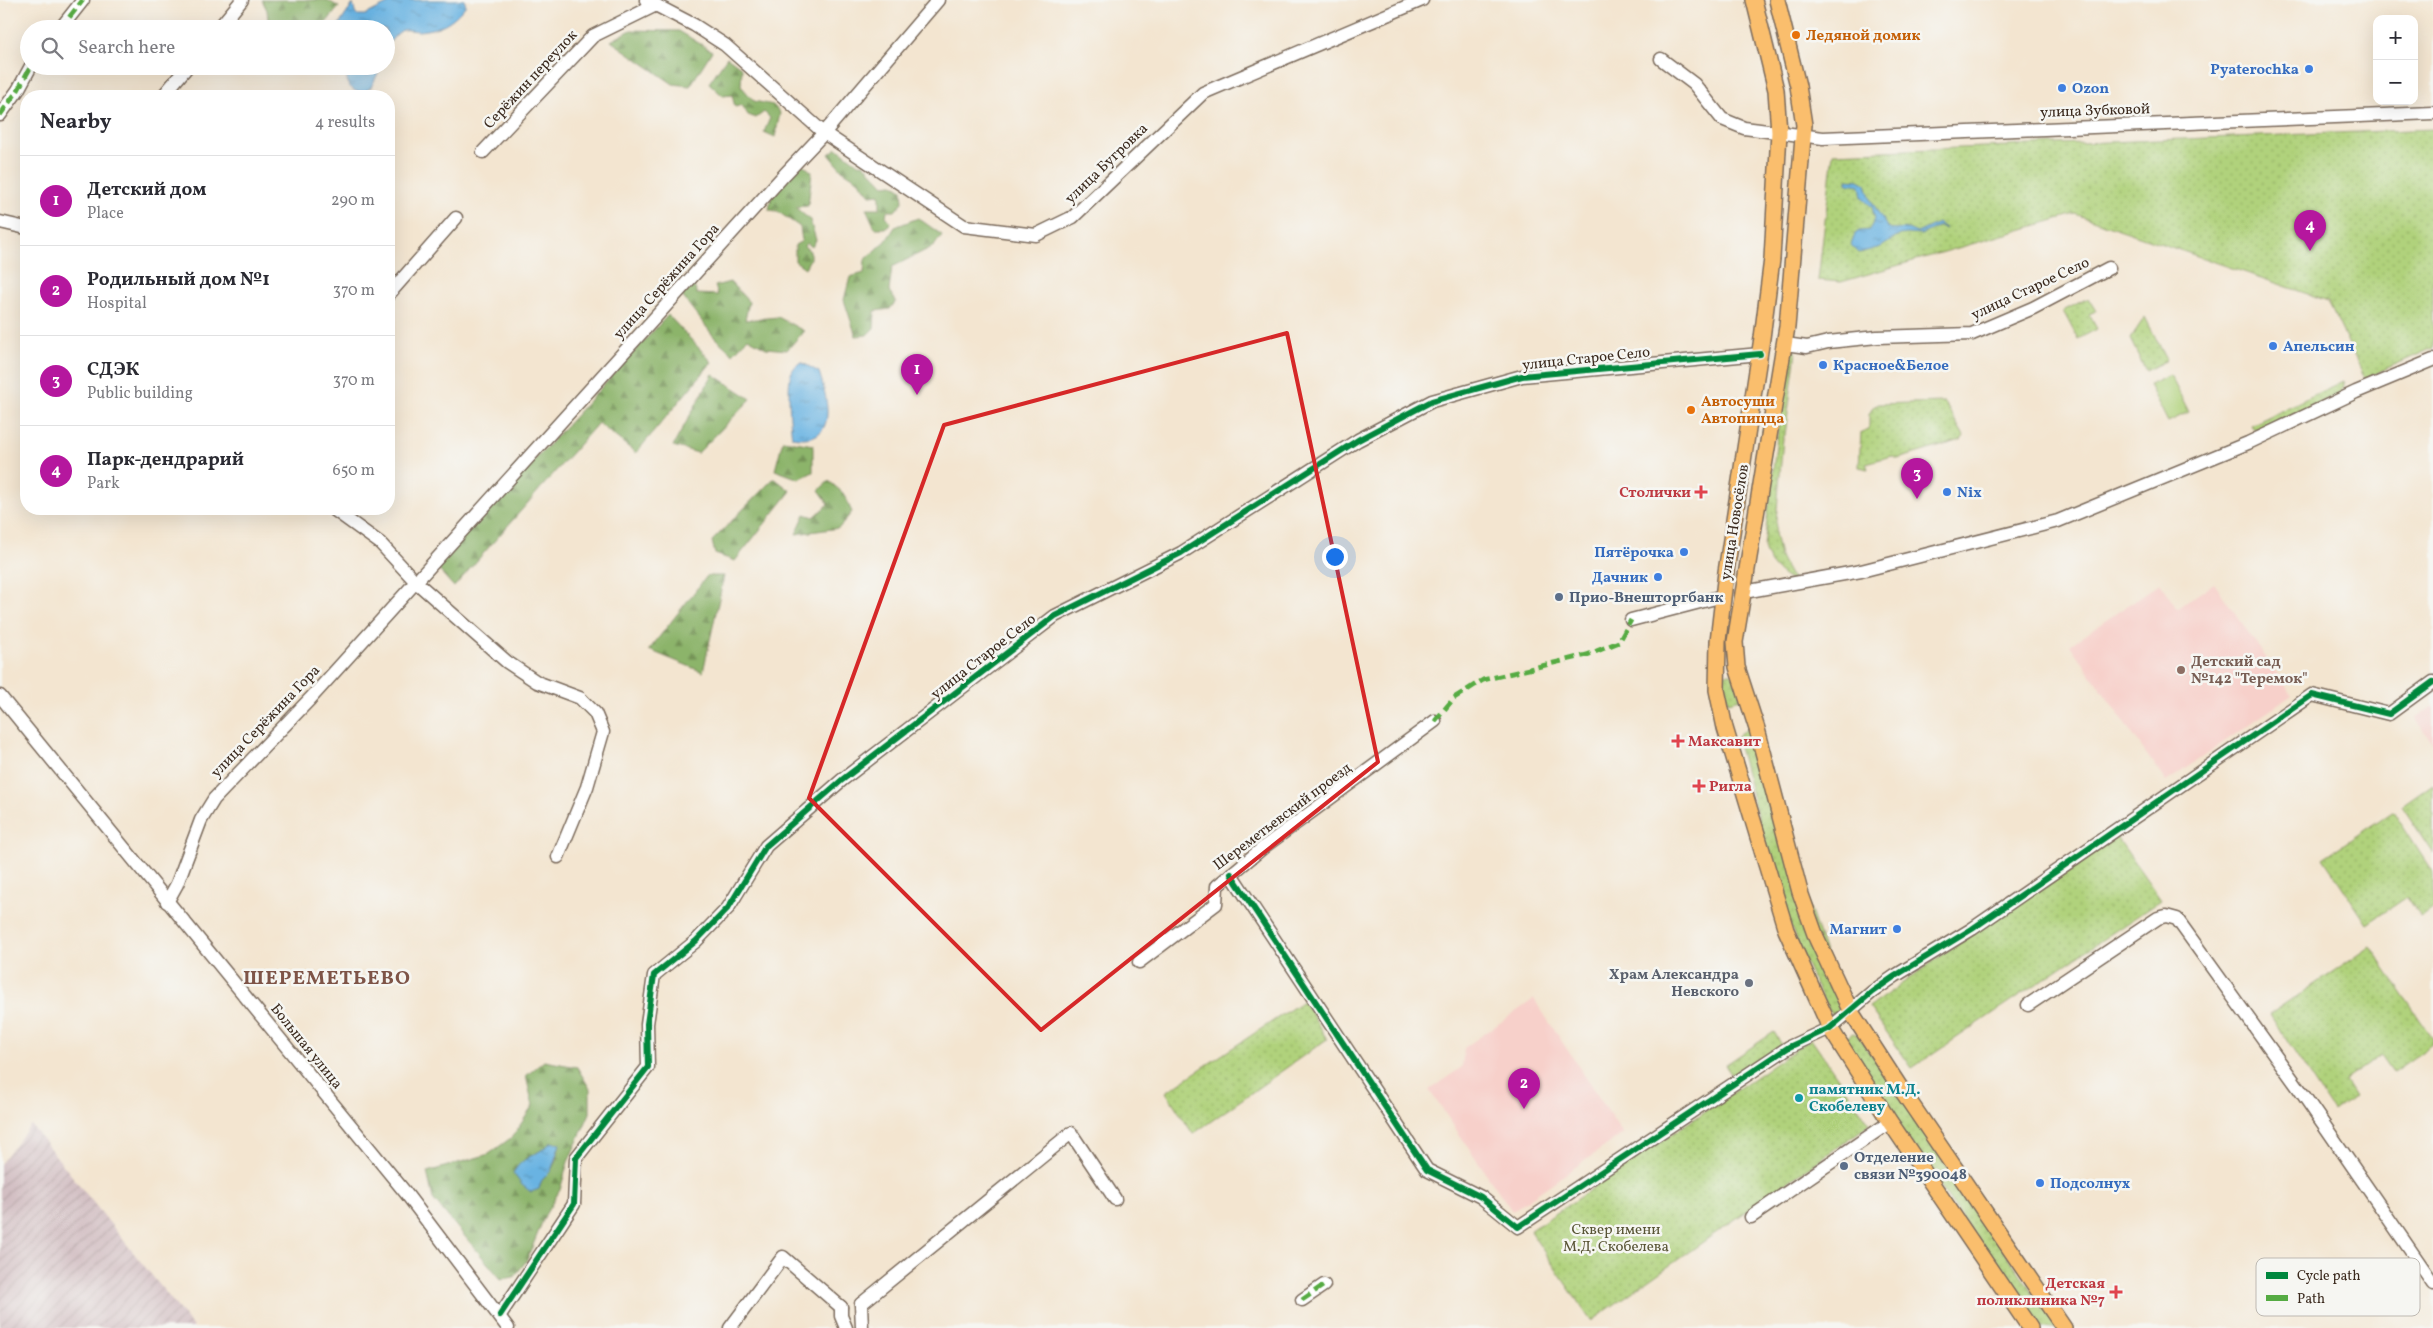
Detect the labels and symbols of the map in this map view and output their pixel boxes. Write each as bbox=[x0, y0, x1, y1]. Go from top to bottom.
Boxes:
street label: Серёжин переулок bbox=[479, 26, 583, 134]
place label: Ледяной домик bbox=[1806, 26, 1920, 47]
marker: Ледяной домик bbox=[1790, 29, 1802, 41]
place label: Pyaterochka bbox=[2210, 60, 2299, 81]
marker: Pyaterochka bbox=[2303, 63, 2315, 75]
place label: Ozon bbox=[2072, 79, 2109, 100]
marker: Ozon bbox=[2056, 82, 2068, 94]
street label: улица Зубковой bbox=[2040, 99, 2150, 124]
street label: улица Бугровка bbox=[1061, 119, 1153, 209]
pin: 4 bbox=[2294, 210, 2326, 251]
street label: улица Серёжина Гора bbox=[609, 219, 725, 345]
street label: улица Старое Село bbox=[1968, 253, 2093, 326]
place label: Апельсин bbox=[2283, 337, 2355, 358]
marker: Апельсин bbox=[2267, 340, 2279, 352]
street label: улица Старое Село bbox=[1521, 342, 1651, 377]
pin: 1 bbox=[901, 354, 933, 395]
place label: Красное&Белое bbox=[1833, 356, 1949, 377]
marker: Красное&Белое bbox=[1817, 359, 1829, 371]
place label: Автосуши Автопицца bbox=[1701, 392, 1784, 430]
marker: Автосуши Автопицца bbox=[1685, 404, 1697, 416]
pin: 3 bbox=[1901, 458, 1933, 499]
street label: улица Новосёлов bbox=[1716, 463, 1755, 582]
place label: Столички bbox=[1619, 483, 1691, 504]
place label: Nix bbox=[1957, 483, 1982, 504]
marker: Столички bbox=[1695, 486, 1707, 498]
marker: Nix bbox=[1941, 486, 1953, 498]
place label: Пятёрочка bbox=[1594, 543, 1674, 564]
your location bbox=[1322, 544, 1348, 570]
marker: Пятёрочка bbox=[1678, 546, 1690, 558]
place label: Дачник bbox=[1592, 568, 1648, 589]
marker: Дачник bbox=[1652, 571, 1664, 583]
place label: Прио-Внешторгбанк bbox=[1569, 588, 1724, 609]
marker: Прио-Внешторгбанк bbox=[1553, 591, 1565, 603]
street label: улица Старое Село bbox=[927, 609, 1041, 705]
place label: Детский сад №142 "Теремок" bbox=[2191, 652, 2308, 690]
street label: улица Серёжина Гора bbox=[207, 661, 326, 783]
marker: Детский сад №142 "Теремок" bbox=[2175, 664, 2187, 676]
place label: Максавит bbox=[1688, 732, 1762, 753]
marker: Максавит bbox=[1672, 735, 1684, 747]
street label: Шереметьевский проезд bbox=[1209, 758, 1357, 876]
place label: Ригла bbox=[1709, 777, 1752, 798]
marker: Ригла bbox=[1693, 780, 1705, 792]
place label: Магнит bbox=[1830, 920, 1888, 941]
marker: Магнит bbox=[1891, 923, 1903, 935]
district label: ШЕРЕМЕТЬЕВО bbox=[243, 965, 411, 993]
place label: Храм Александра Невского bbox=[1609, 965, 1739, 1003]
marker: Храм Александра Невского bbox=[1743, 977, 1755, 989]
street label: Большая улица bbox=[265, 1000, 347, 1094]
pin: 2 bbox=[1508, 1068, 1540, 1109]
place label: памятник М.Д. Скобелеву bbox=[1809, 1080, 1921, 1118]
marker: памятник М.Д. Скобелеву bbox=[1793, 1092, 1805, 1104]
place label: Отделение связи №390048 bbox=[1854, 1148, 1967, 1186]
marker: Отделение связи №390048 bbox=[1838, 1160, 1850, 1172]
place label: Подсолнух bbox=[2050, 1174, 2131, 1195]
marker: Подсолнух bbox=[2034, 1177, 2046, 1189]
park label: Сквер имени М.Д. Скобелева bbox=[1563, 1220, 1669, 1258]
legend bbox=[2256, 1258, 2420, 1316]
text: Cycle path bbox=[2297, 1267, 2361, 1286]
place label: Детская поликлиника №7 bbox=[1977, 1274, 2105, 1312]
marker: Детская поликлиника №7 bbox=[2109, 1285, 2123, 1299]
text: Path bbox=[2297, 1290, 2325, 1309]

